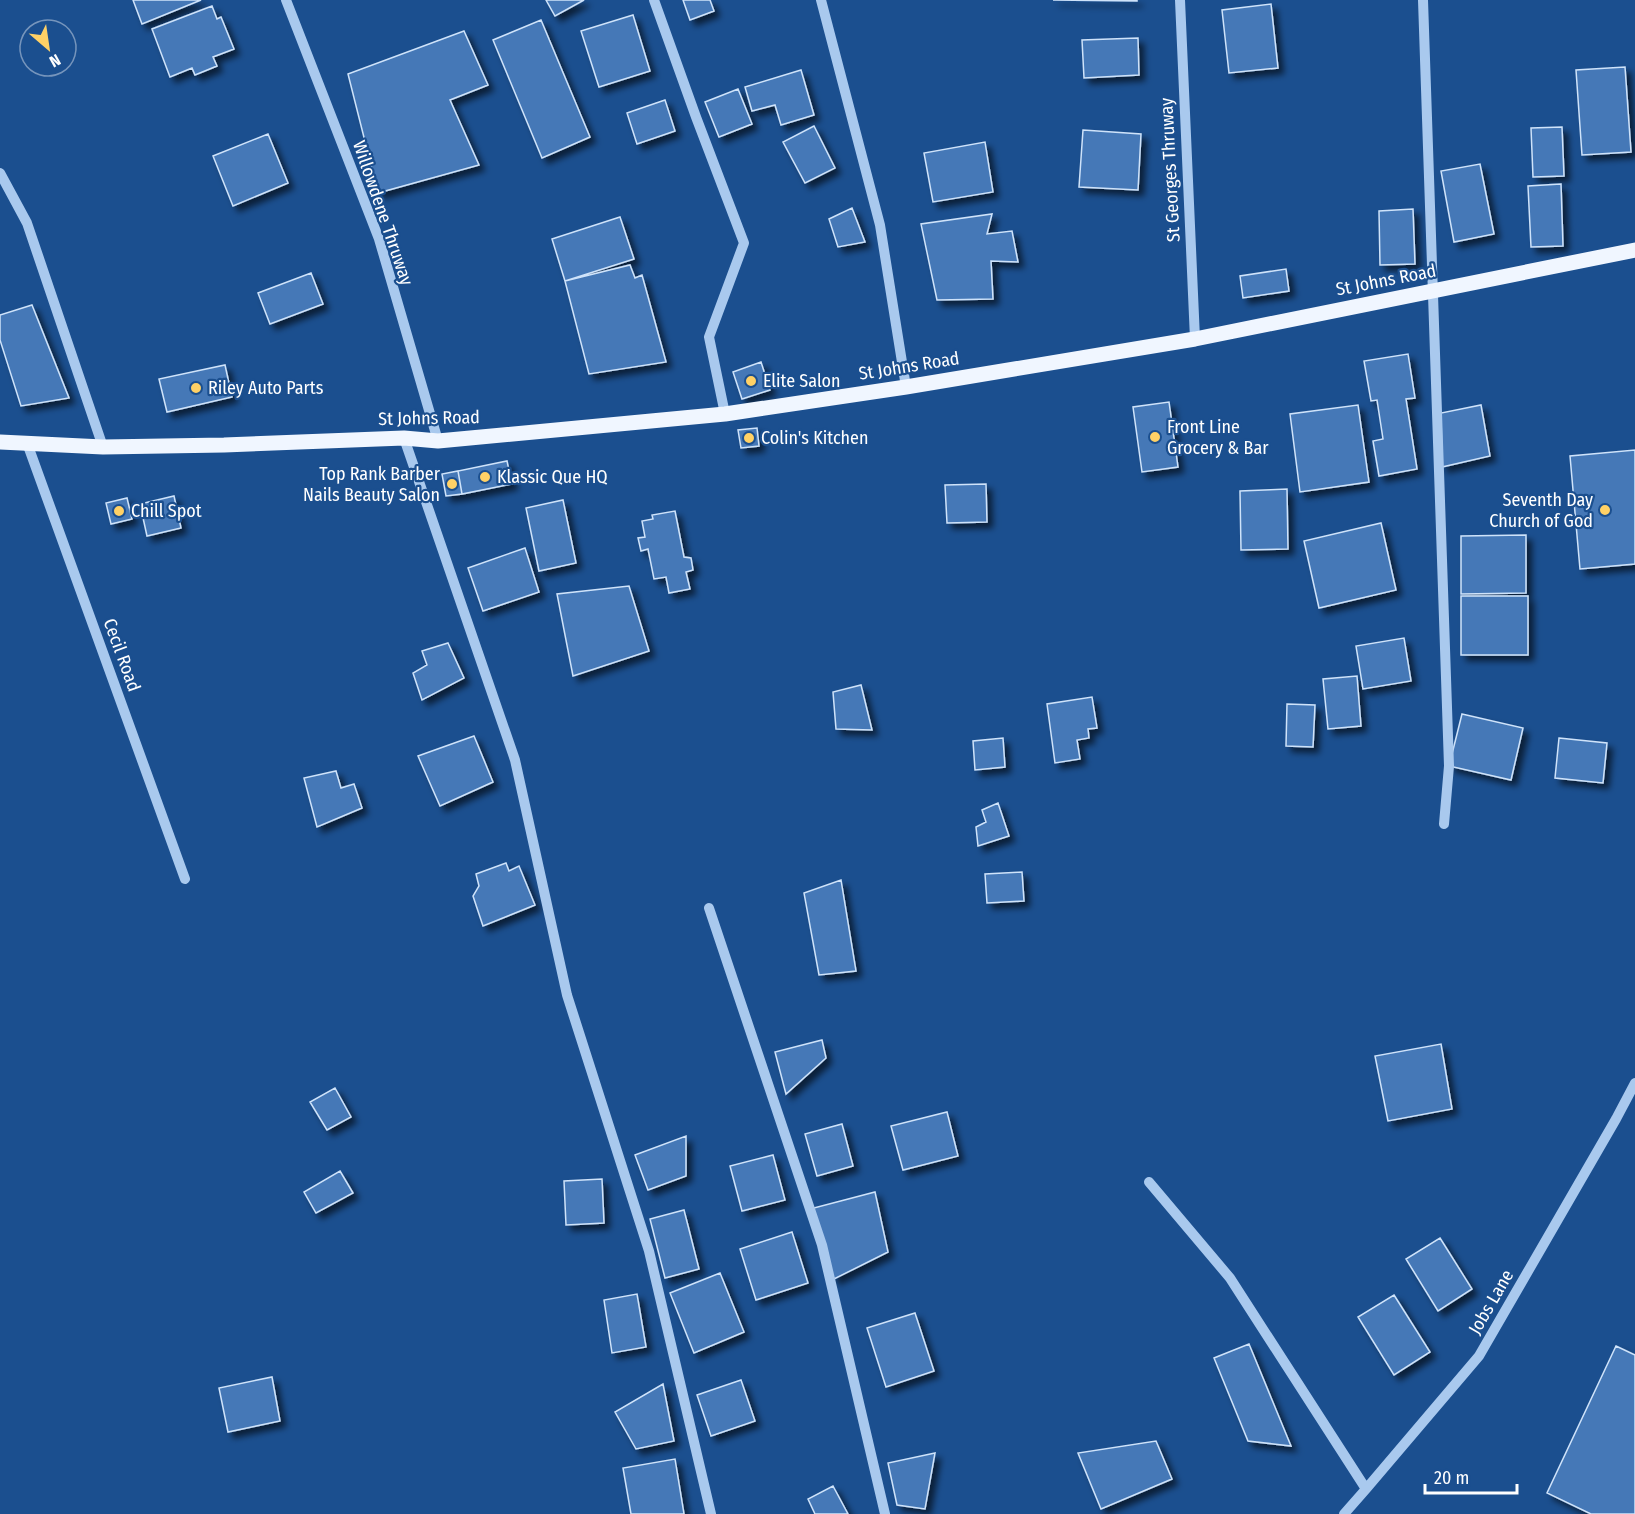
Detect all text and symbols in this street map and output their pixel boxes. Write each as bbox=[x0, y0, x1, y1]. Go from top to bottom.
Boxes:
north arrow bbox=[18, 18, 78, 78]
text: N bbox=[46, 50, 64, 71]
street label: St Georges Thruway bbox=[1155, 97, 1185, 243]
street label: Willowdene Thruway bbox=[348, 138, 418, 288]
street label: St Johns Road bbox=[1334, 260, 1438, 300]
street label: St Johns Road bbox=[857, 347, 961, 385]
place label: Elite Salon bbox=[763, 370, 841, 392]
marker: Elite Salon bbox=[744, 374, 758, 388]
place label: Riley Auto Parts bbox=[208, 377, 324, 399]
marker: Riley Auto Parts bbox=[189, 381, 203, 395]
street label: St Johns Road bbox=[378, 406, 480, 430]
place label: Front Line Grocery & Bar bbox=[1167, 416, 1269, 459]
place label: Colin's Kitchen bbox=[761, 427, 868, 449]
marker: Front Line Grocery & Bar bbox=[1148, 430, 1162, 444]
marker: Colin's Kitchen bbox=[742, 431, 756, 445]
place label: Top Rank Barber Nails Beauty Salon bbox=[303, 463, 441, 506]
place label: Klassic Que HQ bbox=[497, 466, 608, 488]
marker: Klassic Que HQ bbox=[478, 470, 492, 484]
marker: Top Rank Barber Nails Beauty Salon bbox=[445, 477, 459, 491]
place label: Seventh Day Church of God bbox=[1489, 489, 1593, 532]
place label: Chill Spot bbox=[131, 500, 202, 522]
marker: Seventh Day Church of God bbox=[1598, 503, 1612, 517]
marker: Chill Spot bbox=[112, 504, 126, 518]
street label: Cecil Road bbox=[99, 615, 145, 695]
street label: Jobs Lane bbox=[1464, 1266, 1518, 1338]
scale bar bbox=[1425, 1457, 1516, 1495]
text: 20 m bbox=[1434, 1467, 1469, 1489]

